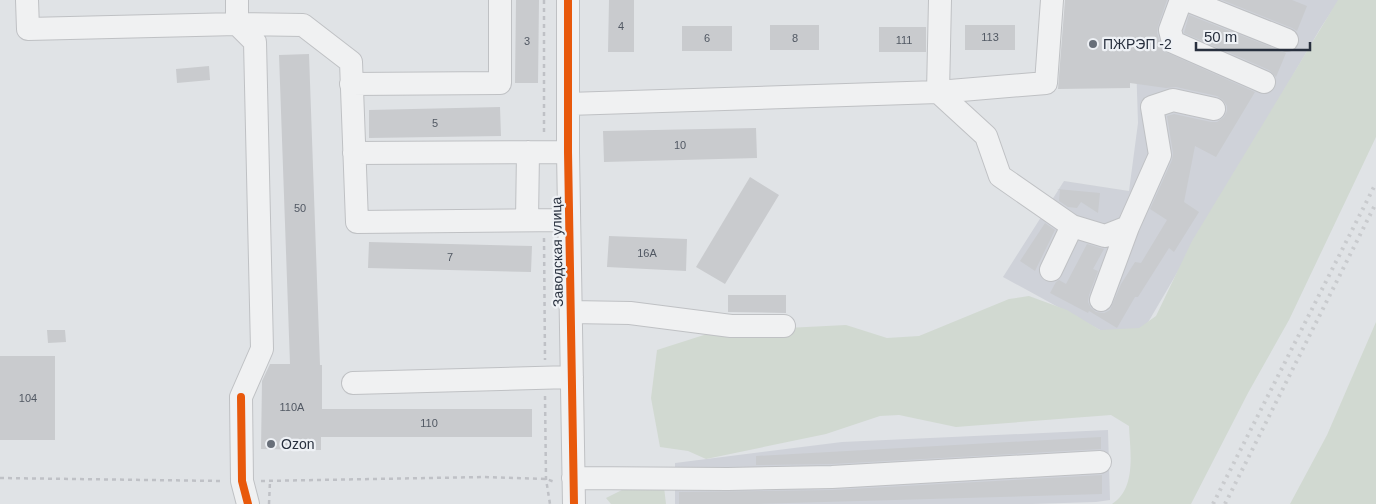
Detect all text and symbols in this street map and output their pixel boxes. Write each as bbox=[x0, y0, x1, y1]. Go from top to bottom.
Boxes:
house number: 4 bbox=[618, 20, 624, 32]
scale bar bbox=[1196, 20, 1310, 52]
text: 50 m bbox=[1204, 28, 1237, 45]
house number: 113 bbox=[981, 31, 999, 43]
house number: 6 bbox=[704, 32, 710, 44]
house number: 8 bbox=[792, 32, 798, 44]
house number: 111 bbox=[896, 34, 912, 46]
house number: 3 bbox=[524, 35, 530, 47]
place label: ПЖРЭП -2 bbox=[1103, 36, 1172, 52]
marker: ПЖРЭП -2 bbox=[1087, 38, 1099, 50]
house number: 5 bbox=[432, 117, 438, 129]
house number: 10 bbox=[674, 139, 686, 151]
street label: Заводская улица bbox=[548, 196, 566, 307]
house number: 50 bbox=[294, 202, 306, 214]
house number: 16А bbox=[637, 247, 657, 259]
house number: 7 bbox=[447, 251, 453, 263]
house number: 104 bbox=[19, 392, 37, 404]
house number: 110А bbox=[280, 401, 305, 413]
house number: 110 bbox=[420, 417, 438, 429]
place label: Ozon bbox=[281, 436, 314, 452]
marker: Ozon bbox=[265, 438, 277, 450]

